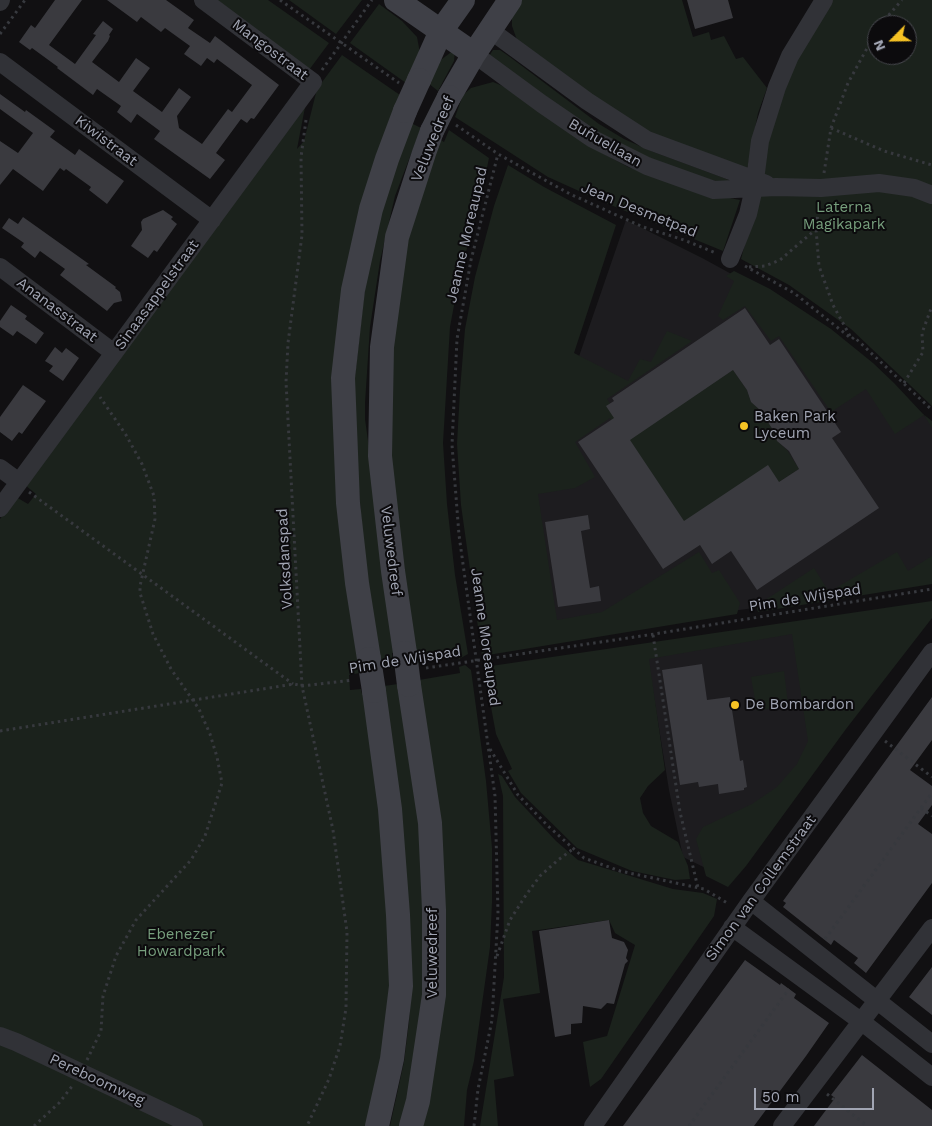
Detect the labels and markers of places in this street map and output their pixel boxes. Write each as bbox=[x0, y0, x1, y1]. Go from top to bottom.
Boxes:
place label: Baken Park Lyceum bbox=[754, 408, 836, 443]
marker: Baken Park Lyceum bbox=[738, 420, 750, 432]
place label: De Bombardon bbox=[745, 696, 854, 714]
marker: De Bombardon bbox=[729, 699, 741, 711]

